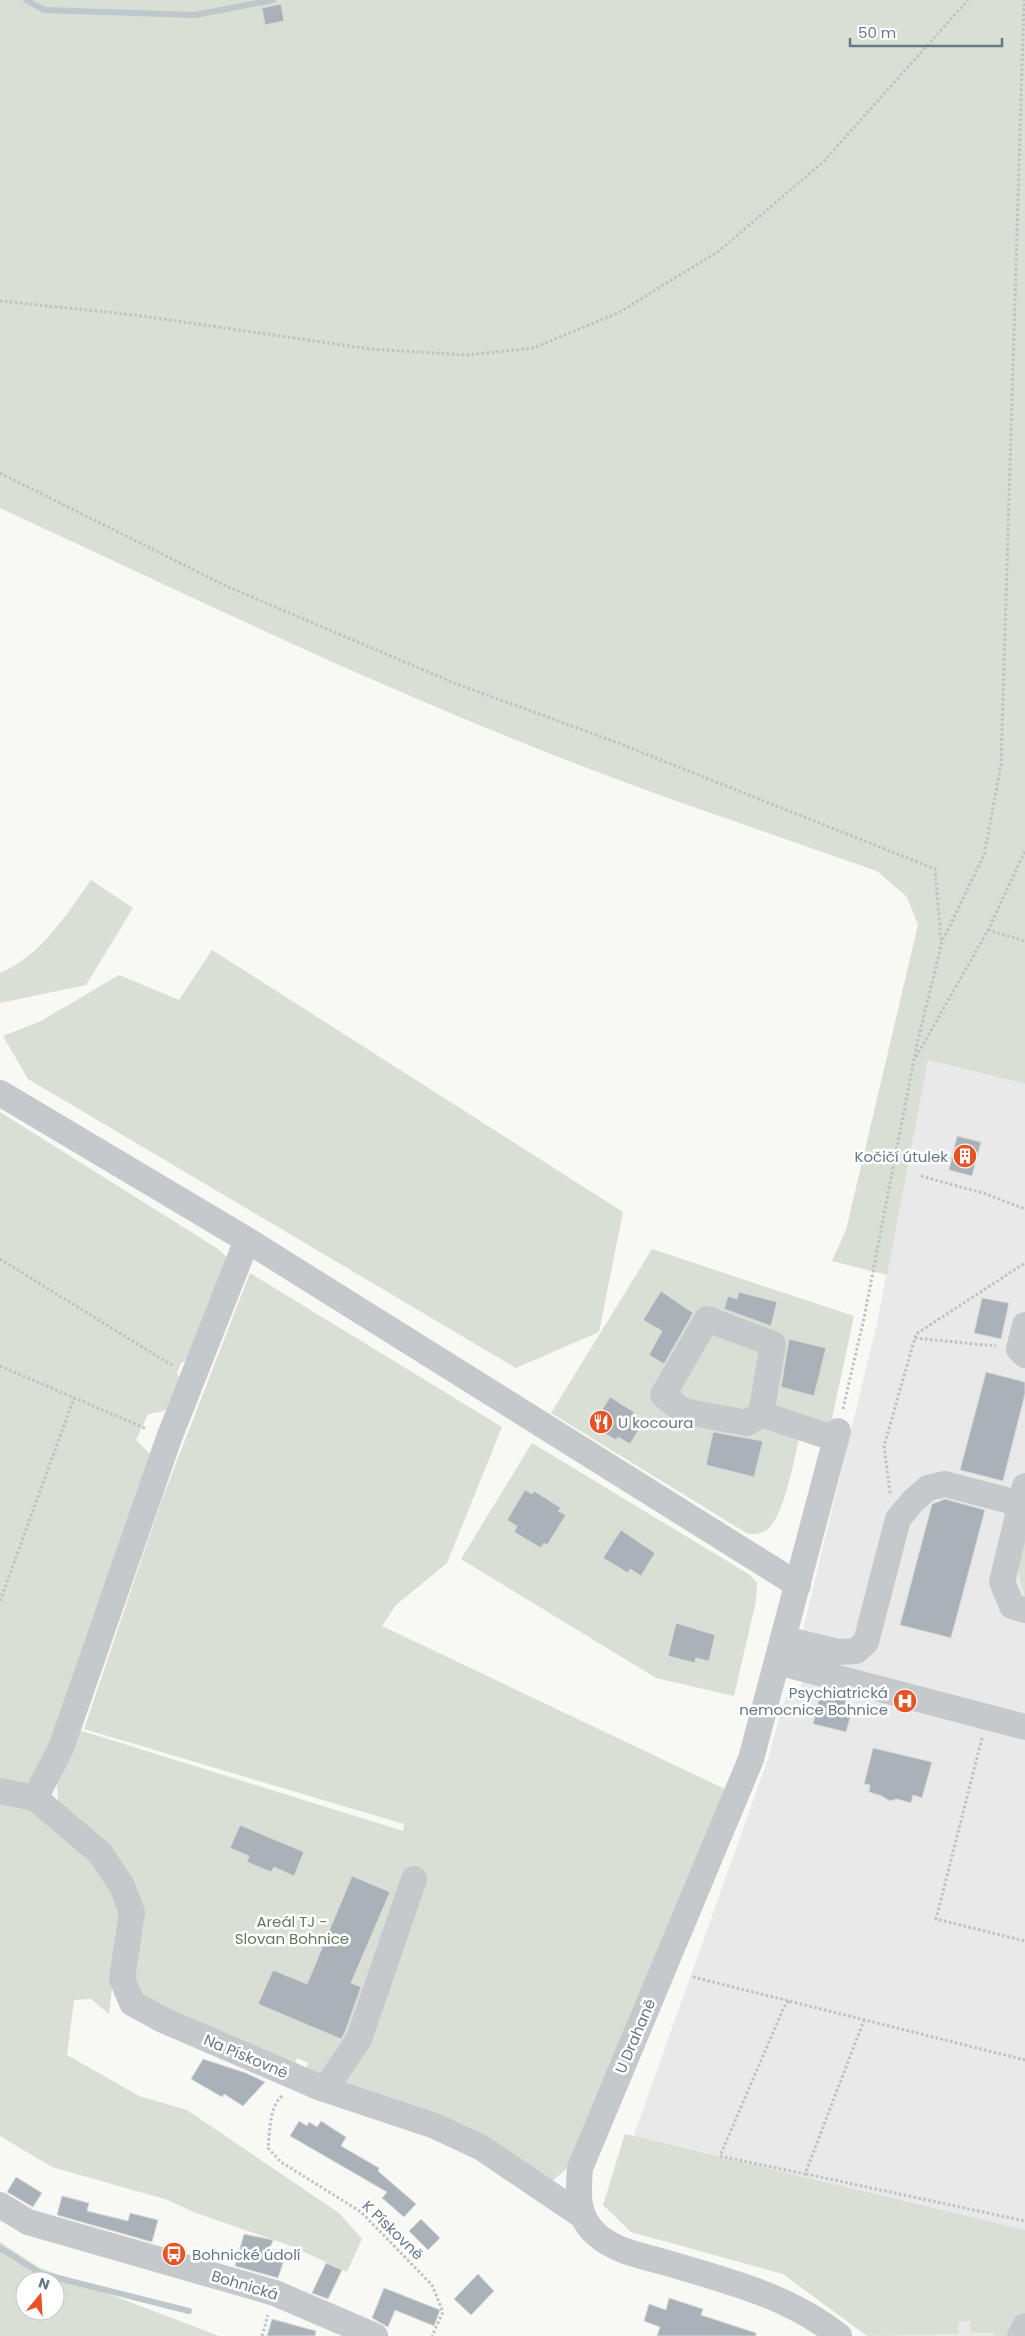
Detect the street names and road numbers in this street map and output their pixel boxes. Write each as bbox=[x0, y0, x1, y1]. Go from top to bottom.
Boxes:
street label: U Drahaně bbox=[610, 1995, 660, 2077]
street label: Na Pískovně bbox=[201, 2029, 291, 2083]
street label: K Pískovně bbox=[358, 2195, 428, 2265]
street label: Bohnická bbox=[209, 2265, 281, 2305]

